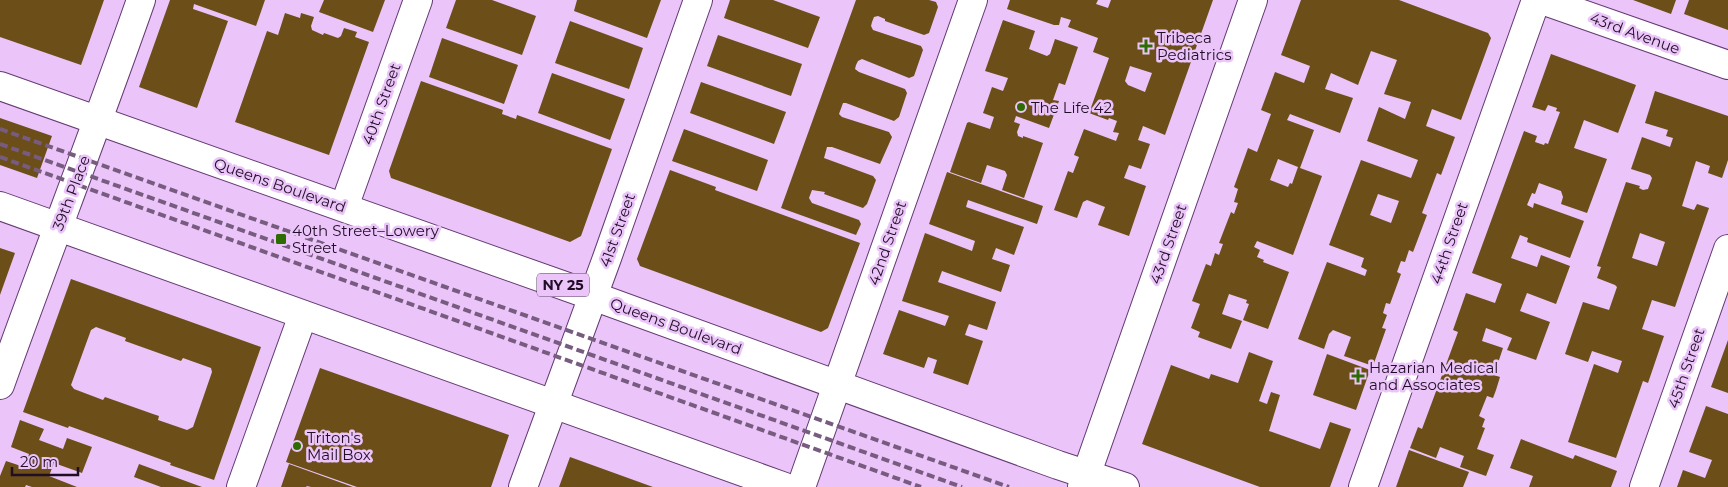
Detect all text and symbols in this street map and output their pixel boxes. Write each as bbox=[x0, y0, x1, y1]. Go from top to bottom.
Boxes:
street label: 43rd Avenue bbox=[1587, 8, 1683, 58]
place label: Tribeca Pediatrics bbox=[1157, 28, 1231, 64]
marker: Tribeca Pediatrics bbox=[1139, 39, 1153, 53]
street label: 40th Street bbox=[357, 61, 405, 147]
place label: The Life 42 bbox=[1031, 98, 1112, 117]
marker: The Life 42 bbox=[1015, 101, 1027, 113]
street label: 39th Place bbox=[48, 153, 94, 233]
street label: Queens Boulevard bbox=[211, 153, 349, 217]
street label: 41st Street bbox=[595, 190, 639, 270]
street label: 42nd Street bbox=[864, 198, 910, 288]
street label: 44th Street bbox=[1426, 200, 1472, 286]
street label: 43rd Street bbox=[1145, 201, 1191, 287]
place label: 40th Street–Lowery Street bbox=[292, 221, 440, 257]
marker: 40th Street–Lowery Street bbox=[274, 232, 288, 246]
road number: NY 25 bbox=[537, 274, 589, 296]
street label: Queens Boulevard bbox=[608, 293, 744, 359]
street label: 45th Street bbox=[1663, 325, 1709, 411]
place label: Hazarian Medical and Associates bbox=[1369, 358, 1498, 394]
marker: Hazarian Medical and Associates bbox=[1351, 369, 1365, 383]
place label: Triton's Mail Box bbox=[307, 428, 371, 464]
marker: Triton's Mail Box bbox=[291, 440, 303, 452]
scale bar bbox=[12, 444, 79, 476]
text: 20 m bbox=[20, 452, 58, 471]

